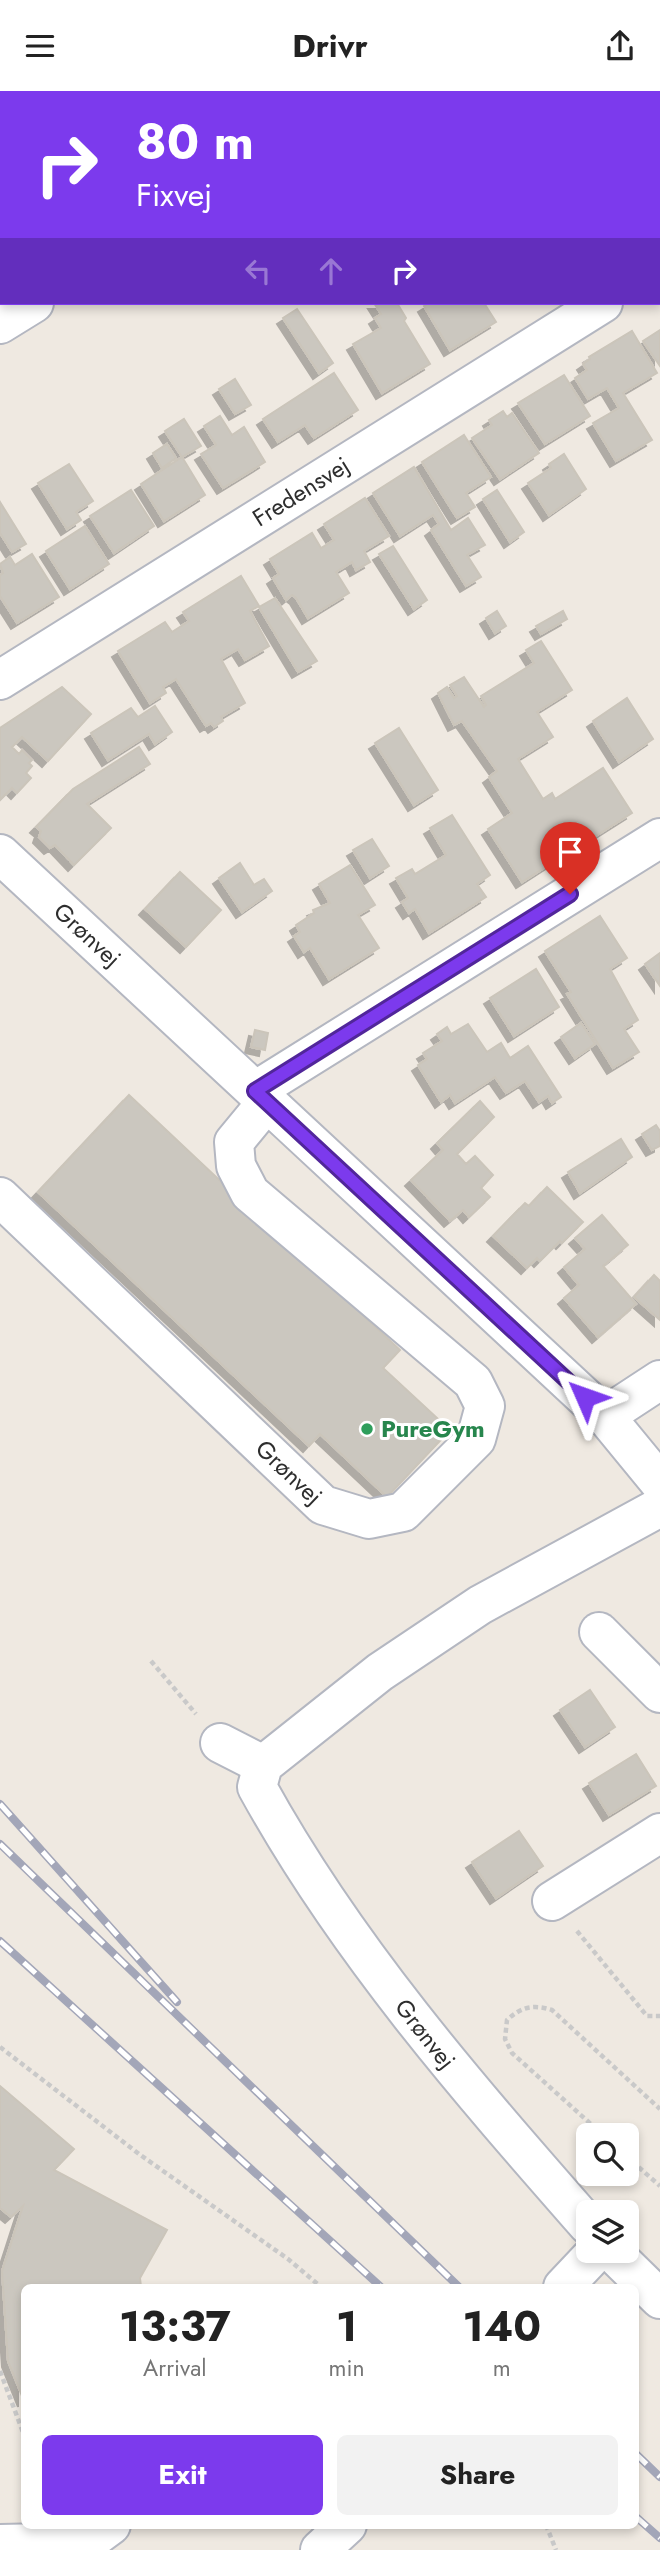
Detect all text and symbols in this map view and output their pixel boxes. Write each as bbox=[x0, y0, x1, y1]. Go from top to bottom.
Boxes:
text: Drivr bbox=[292, 23, 368, 69]
icon: menu bbox=[21, 27, 59, 65]
icon: share bbox=[601, 27, 639, 65]
text: 80 m bbox=[136, 107, 254, 177]
icon: right bbox=[21, 119, 112, 210]
text: Fixvej bbox=[136, 172, 212, 218]
icon: left bbox=[239, 252, 277, 290]
icon: ahead bbox=[312, 252, 350, 290]
icon: right bbox=[385, 252, 423, 290]
street label: Fredensvej bbox=[245, 448, 356, 535]
pin bbox=[540, 822, 600, 894]
icon: arrive bbox=[551, 833, 589, 871]
street label: Grønvej bbox=[46, 894, 129, 975]
position arrow bbox=[548, 1360, 622, 1434]
place label: PureGym bbox=[381, 1411, 485, 1446]
marker: PureGym bbox=[359, 1421, 375, 1437]
street label: Grønvej bbox=[248, 1431, 330, 1513]
street label: Grønvej bbox=[387, 1991, 464, 2076]
map controls bbox=[576, 2123, 639, 2263]
button: search bbox=[576, 2123, 639, 2186]
button: layers bbox=[576, 2200, 639, 2263]
text: 13:37 bbox=[119, 2296, 231, 2357]
text: 1 bbox=[336, 2296, 357, 2357]
text: 140 bbox=[463, 2296, 541, 2357]
text: Arrival bbox=[143, 2351, 207, 2385]
text: min bbox=[329, 2351, 365, 2385]
text: m bbox=[493, 2351, 511, 2385]
button: Exit bbox=[42, 2435, 323, 2515]
button: Share bbox=[337, 2435, 618, 2515]

